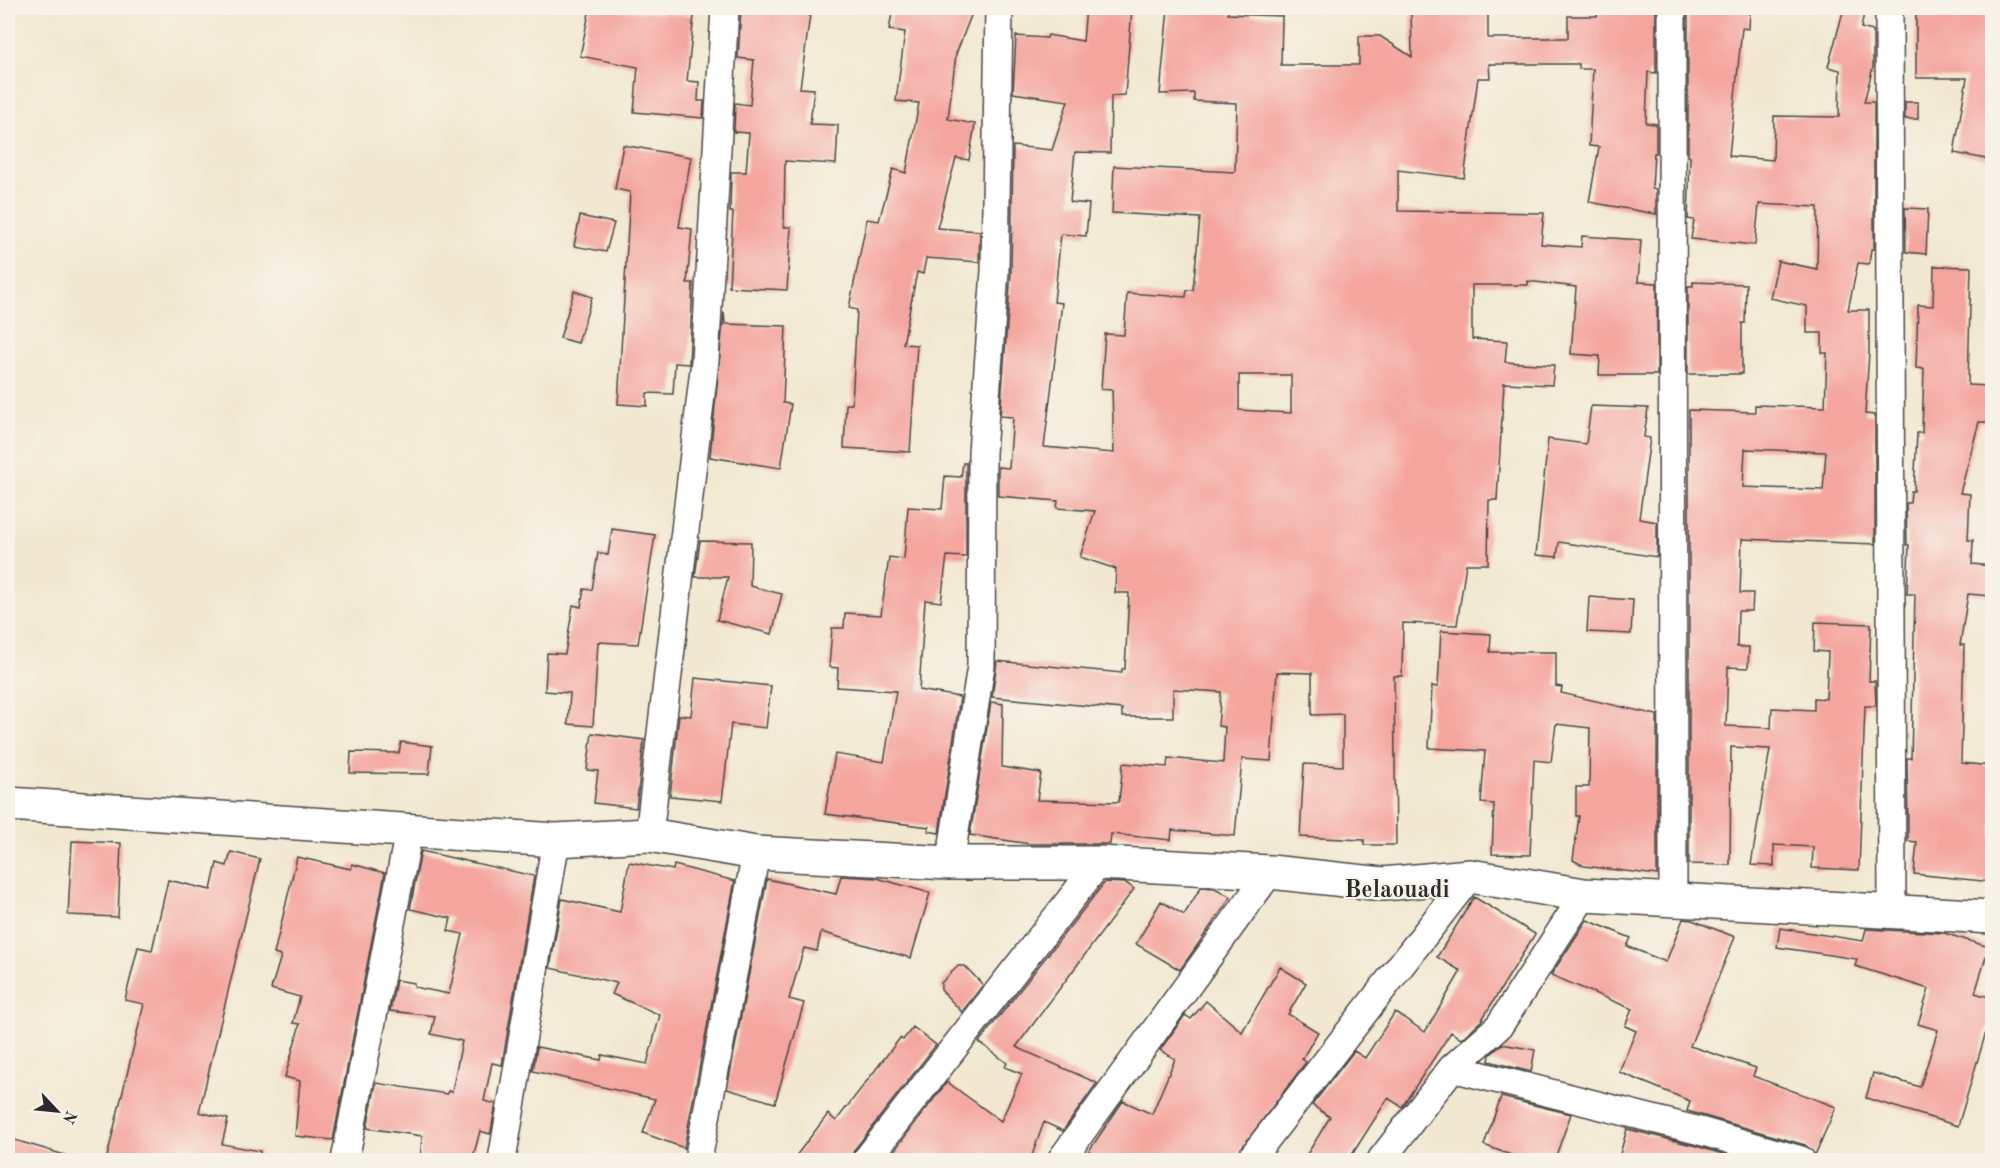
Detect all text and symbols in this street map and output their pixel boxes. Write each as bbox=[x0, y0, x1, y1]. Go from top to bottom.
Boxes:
district label: Belaouadi bbox=[1344, 879, 1450, 903]
north arrow bbox=[27, 1081, 87, 1141]
text: N bbox=[58, 1108, 79, 1126]

